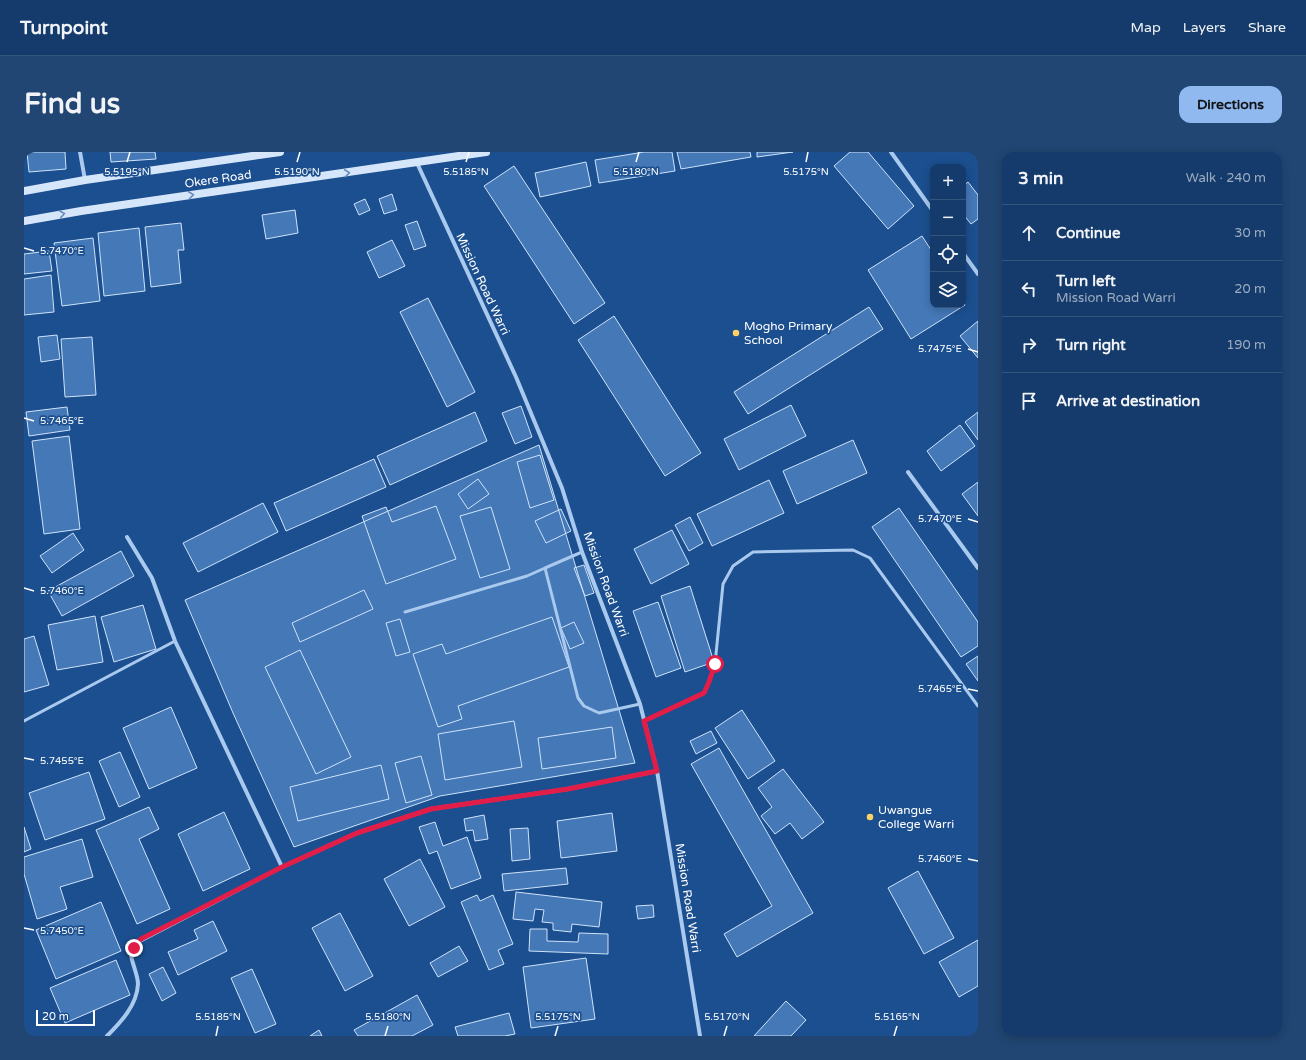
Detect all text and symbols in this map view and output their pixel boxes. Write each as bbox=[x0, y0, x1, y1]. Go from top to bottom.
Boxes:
text: Turnpoint bbox=[20, 17, 108, 39]
text: Map bbox=[1131, 19, 1161, 36]
text: Layers bbox=[1183, 19, 1226, 36]
text: Share bbox=[1248, 19, 1286, 36]
button: Directions bbox=[1179, 86, 1282, 123]
text: Find us bbox=[24, 87, 120, 121]
map controls bbox=[930, 164, 966, 308]
button: + bbox=[930, 164, 966, 200]
text: 5.5195°N bbox=[104, 166, 150, 178]
text: 5.5190°N bbox=[274, 166, 320, 178]
text: 5.5185°N bbox=[443, 166, 489, 178]
text: 5.5180°N bbox=[613, 166, 659, 178]
text: 5.5175°N bbox=[783, 166, 829, 178]
street label: Okere Road bbox=[184, 167, 252, 191]
text: 3 min bbox=[1018, 168, 1063, 189]
one-way arrow bbox=[344, 169, 350, 178]
text: Walk · 240 m bbox=[1186, 170, 1266, 186]
one-way arrow bbox=[188, 191, 194, 200]
button: − bbox=[930, 200, 966, 236]
one-way arrow bbox=[59, 210, 65, 219]
icon: ahead bbox=[1018, 222, 1040, 244]
text: Continue bbox=[1056, 224, 1120, 242]
text: 30 m bbox=[1234, 225, 1266, 241]
street label: Mission Road Warri bbox=[453, 231, 513, 337]
button: locate bbox=[930, 236, 966, 272]
text: 5.7470°E bbox=[40, 245, 84, 257]
button: layers bbox=[930, 272, 966, 308]
text: Turn left bbox=[1056, 272, 1116, 290]
icon: left bbox=[1018, 278, 1040, 300]
text: 20 m bbox=[1234, 281, 1266, 297]
text: Mission Road Warri bbox=[1056, 290, 1176, 306]
place label: Mogho Primary School bbox=[744, 319, 833, 347]
marker: Mogho Primary School bbox=[731, 328, 741, 338]
icon: right bbox=[1018, 334, 1040, 356]
text: Turn right bbox=[1056, 336, 1126, 354]
text: 190 m bbox=[1226, 337, 1266, 353]
text: 5.7475°E bbox=[918, 343, 962, 355]
icon: arrive bbox=[1018, 390, 1040, 412]
text: Arrive at destination bbox=[1056, 392, 1200, 410]
text: 5.7465°E bbox=[40, 415, 84, 427]
text: 5.7470°E bbox=[918, 513, 962, 525]
street label: Mission Road Warri bbox=[581, 530, 631, 638]
text: 5.7460°E bbox=[40, 585, 84, 597]
route start bbox=[706, 655, 724, 673]
text: 5.7465°E bbox=[918, 683, 962, 695]
text: 5.7455°E bbox=[40, 755, 84, 767]
place label: Uwangue College Warri bbox=[878, 803, 954, 831]
marker: Uwangue College Warri bbox=[865, 812, 875, 822]
street label: Mission Road Warri bbox=[672, 842, 704, 954]
text: 5.7460°E bbox=[918, 853, 962, 865]
text: 5.7450°E bbox=[40, 925, 84, 937]
route end bbox=[125, 939, 143, 957]
scale bar bbox=[36, 1008, 95, 1027]
text: 20 m bbox=[42, 1010, 69, 1023]
text: 5.5185°N bbox=[195, 1011, 241, 1023]
text: 5.5180°N bbox=[365, 1011, 411, 1023]
text: 5.5175°N bbox=[535, 1011, 581, 1023]
text: 5.5170°N bbox=[704, 1011, 750, 1023]
text: 5.5165°N bbox=[874, 1011, 920, 1023]

